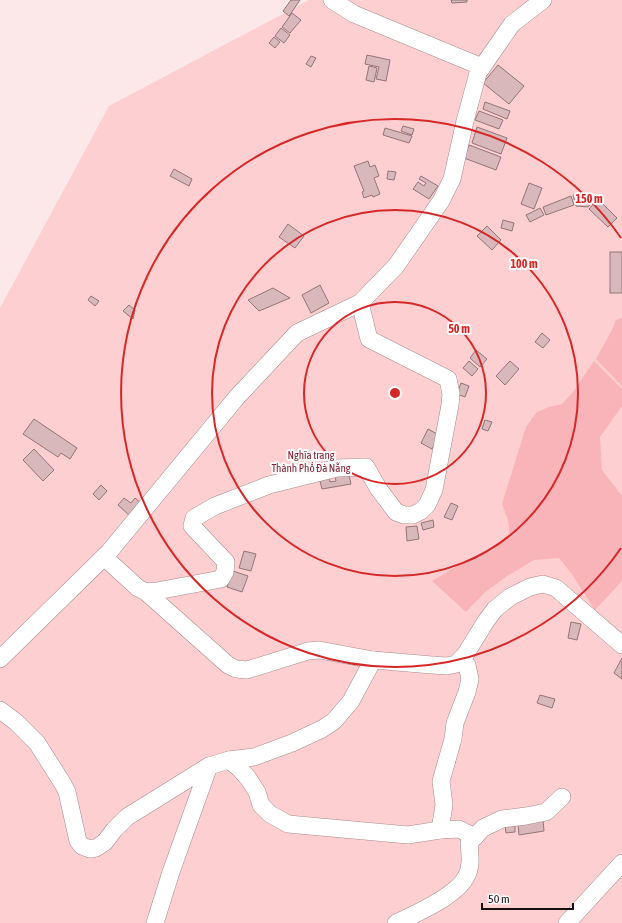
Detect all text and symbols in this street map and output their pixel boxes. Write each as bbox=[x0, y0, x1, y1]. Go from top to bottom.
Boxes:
text: 150 m bbox=[575, 192, 603, 206]
text: 100 m bbox=[510, 257, 538, 271]
text: 50 m bbox=[448, 322, 470, 336]
centre of rings bbox=[388, 386, 402, 400]
park label: Nghĩa trang Thành Phố Đà Nẵng bbox=[271, 449, 351, 474]
scale bar bbox=[482, 885, 573, 911]
text: 50 m bbox=[488, 892, 510, 906]

